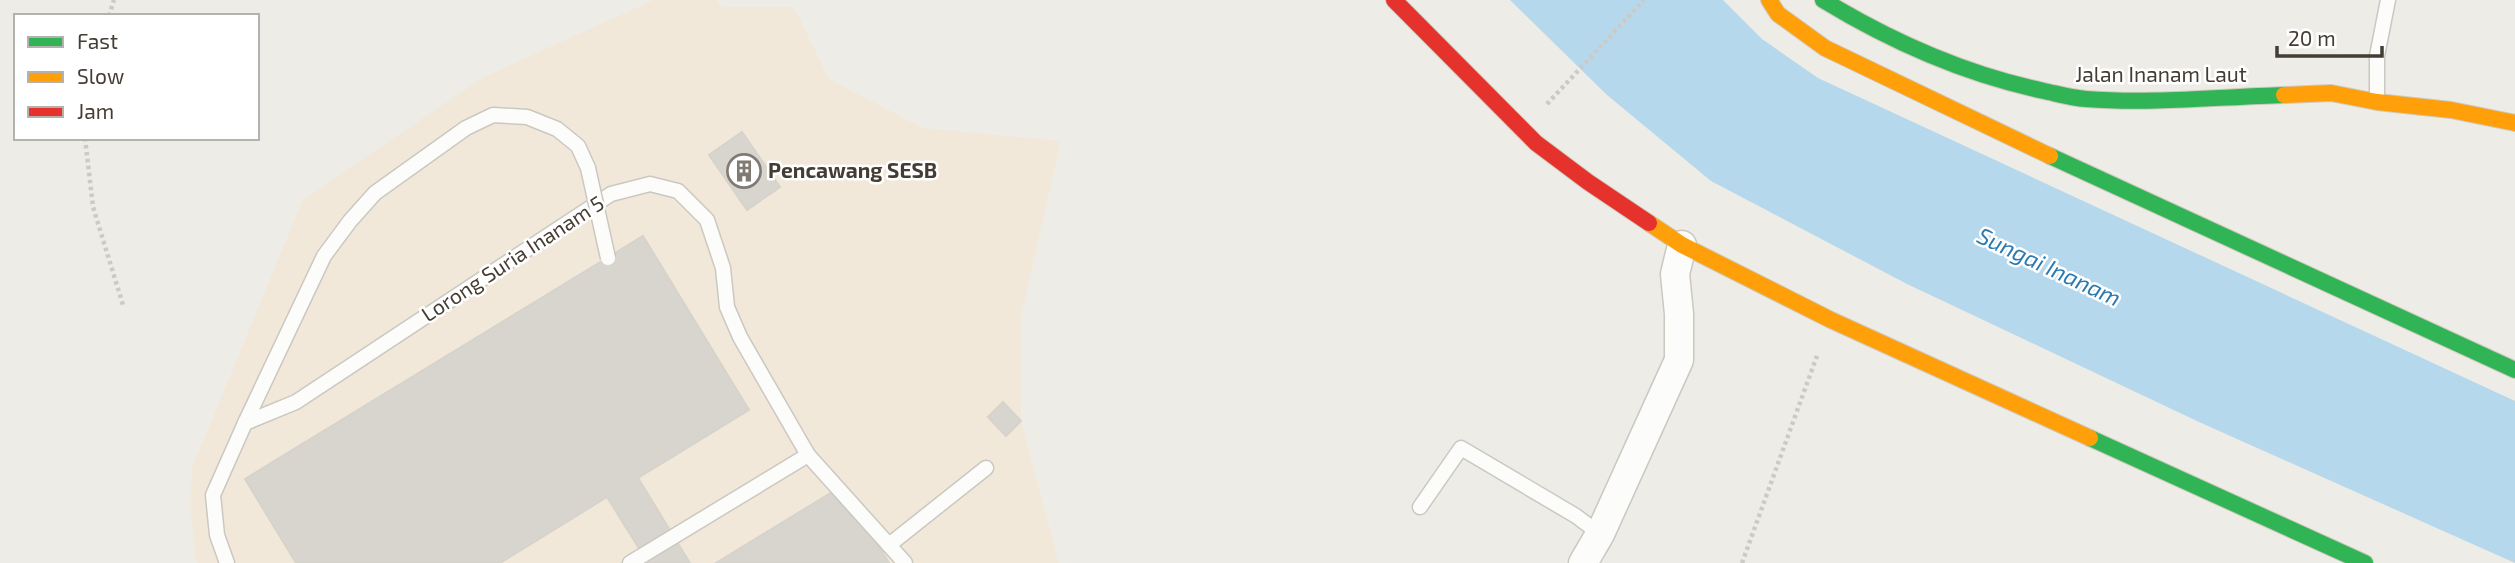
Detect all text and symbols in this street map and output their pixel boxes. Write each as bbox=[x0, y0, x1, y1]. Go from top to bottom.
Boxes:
legend bbox=[14, 14, 259, 140]
scale bar bbox=[2277, 14, 2382, 58]
text: 20 m bbox=[2288, 25, 2336, 50]
text: Fast bbox=[77, 28, 118, 53]
street label: Jalan Inanam Laut bbox=[2075, 61, 2247, 86]
text: Slow bbox=[77, 63, 124, 88]
text: Jam bbox=[77, 98, 114, 123]
building icon: Pencawang SESB bbox=[725, 152, 763, 190]
place label: Pencawang SESB bbox=[768, 157, 937, 182]
street label: Lorong Suria Inanam 5 bbox=[416, 189, 608, 326]
water label: Sungai Inanam bbox=[1973, 221, 2126, 312]

